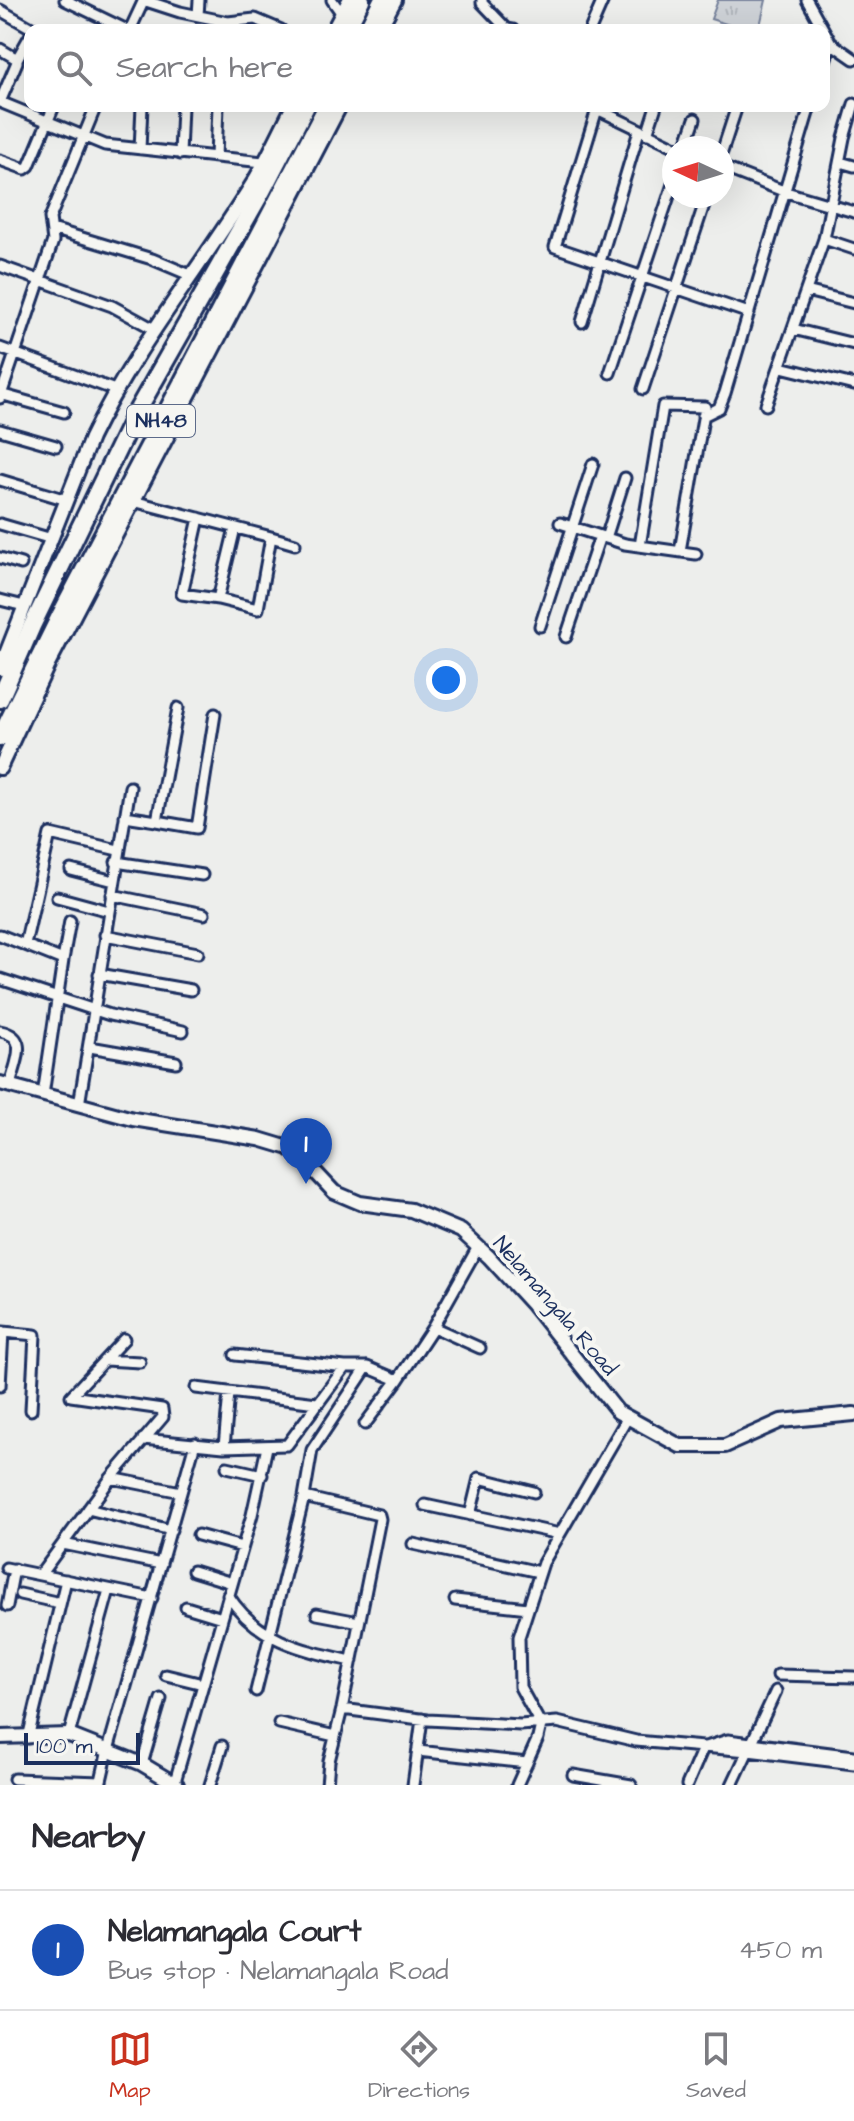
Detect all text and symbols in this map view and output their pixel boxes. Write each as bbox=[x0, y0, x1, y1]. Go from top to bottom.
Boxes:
search box bbox=[24, 24, 830, 112]
icon: search bbox=[52, 46, 96, 90]
text: Search here bbox=[116, 47, 293, 89]
north arrow bbox=[662, 136, 734, 208]
road number: NH48 bbox=[127, 405, 195, 437]
your location bbox=[426, 660, 466, 700]
pin: 1 bbox=[280, 1118, 332, 1184]
street label: Nelamangala Road bbox=[485, 1229, 624, 1383]
scale bar bbox=[24, 1729, 140, 1765]
text: 100 m bbox=[36, 1731, 93, 1762]
text: Nearby bbox=[32, 1813, 146, 1861]
text: Nelamangala Court bbox=[108, 1911, 361, 1953]
text: 1 bbox=[56, 1932, 60, 1968]
text: 450 m bbox=[739, 1932, 822, 1968]
text: Bus stop · Nelamangala Road bbox=[108, 1953, 449, 1989]
tab: Map bbox=[108, 2027, 152, 2106]
tab: Directions bbox=[368, 2027, 470, 2106]
tab: Saved bbox=[686, 2027, 746, 2106]

